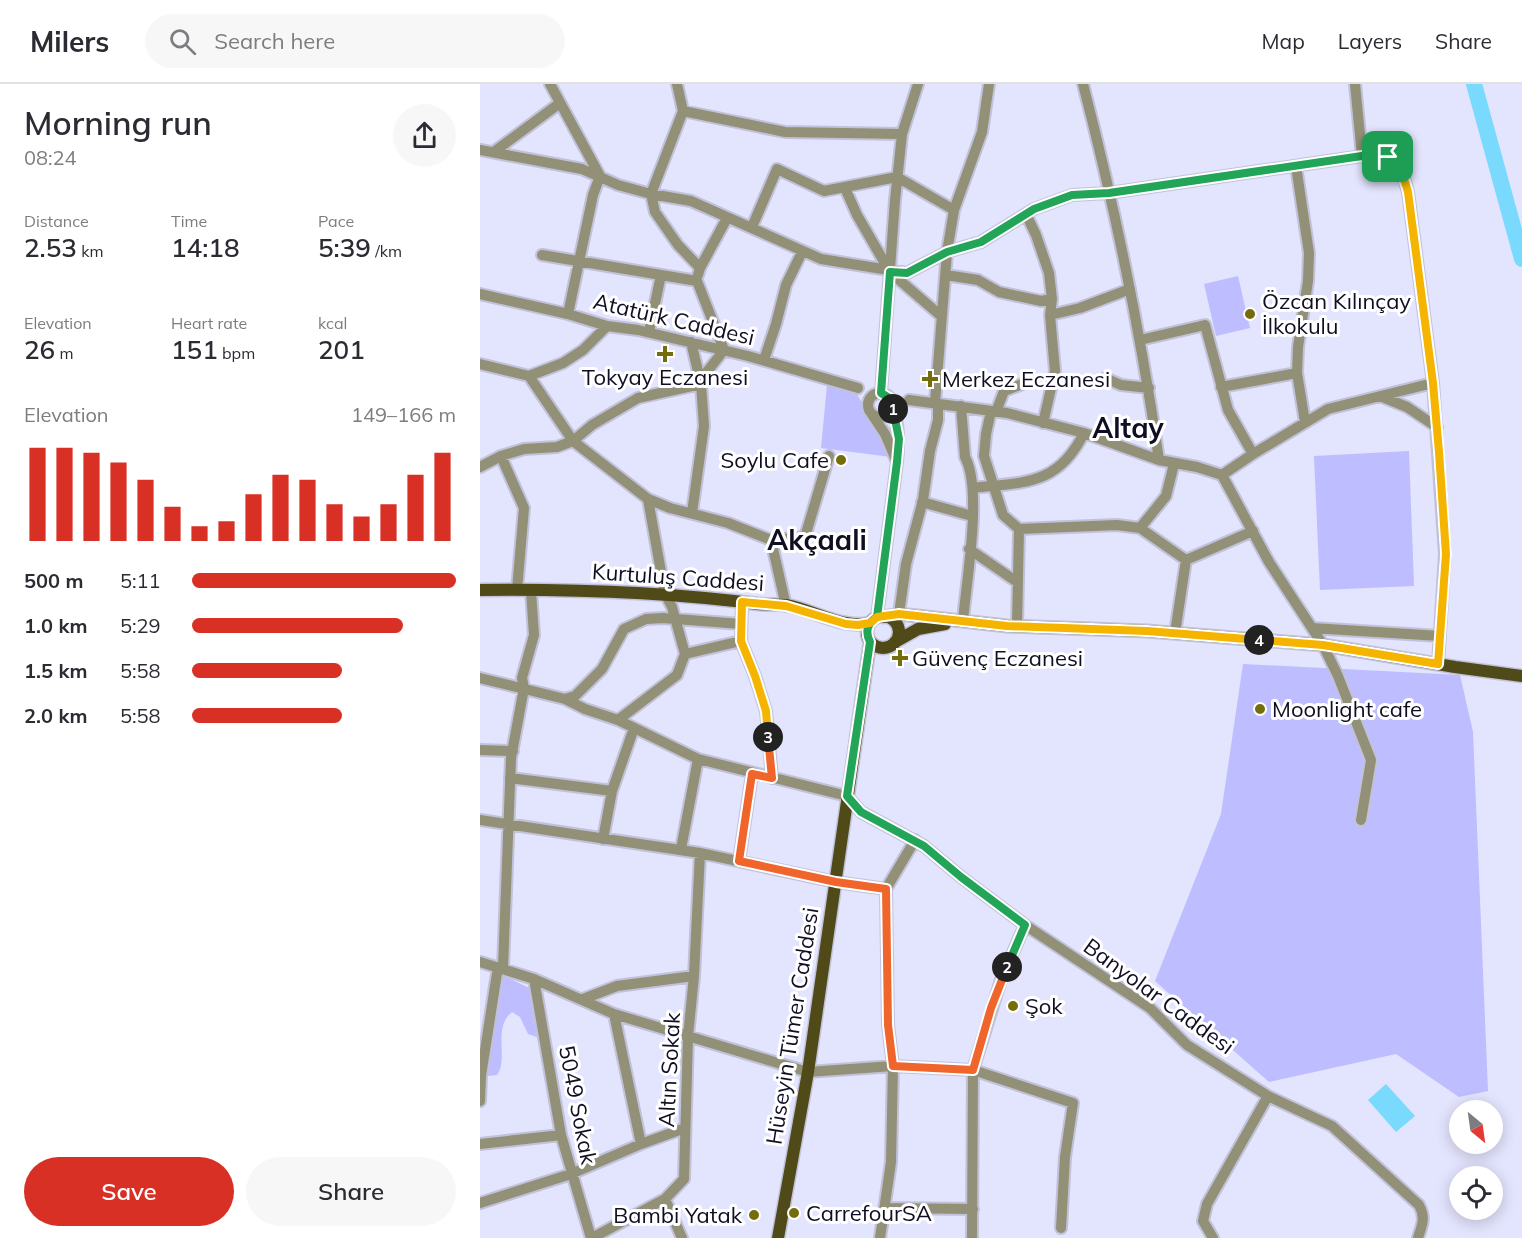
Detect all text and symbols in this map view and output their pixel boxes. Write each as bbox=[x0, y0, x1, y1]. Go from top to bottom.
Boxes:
search box bbox=[145, 14, 565, 68]
text: Milers bbox=[30, 24, 109, 59]
icon: search bbox=[166, 25, 199, 58]
text: Search here bbox=[214, 27, 335, 55]
text: Map bbox=[1262, 28, 1305, 54]
text: Layers bbox=[1338, 28, 1402, 54]
text: Share bbox=[1435, 28, 1492, 54]
text: Morning run bbox=[24, 102, 212, 143]
button: share bbox=[393, 104, 456, 167]
pin bbox=[1362, 131, 1413, 182]
icon: arrive bbox=[1371, 140, 1404, 173]
text: 08:24 bbox=[24, 145, 77, 170]
text: Distance bbox=[24, 211, 89, 231]
text: Time bbox=[171, 211, 207, 231]
text: Pace bbox=[318, 211, 354, 231]
text: 2.53 bbox=[24, 231, 77, 264]
text: 14:18 bbox=[171, 231, 240, 264]
text: 5:39 bbox=[318, 231, 371, 264]
text: km bbox=[77, 241, 103, 261]
text: /km bbox=[371, 241, 402, 261]
street label: Atatürk Caddesi bbox=[591, 287, 757, 351]
place label: Özcan Kılınçay İlkokulu bbox=[1262, 287, 1411, 340]
marker: Özcan Kılınçay İlkokulu bbox=[1243, 307, 1257, 321]
text: Elevation bbox=[24, 313, 92, 333]
text: Heart rate bbox=[171, 313, 247, 333]
text: kcal bbox=[318, 313, 347, 333]
text: 26 bbox=[24, 333, 55, 366]
text: 151 bbox=[171, 333, 218, 366]
text: 201 bbox=[318, 333, 365, 366]
text: m bbox=[55, 343, 73, 363]
text: bpm bbox=[218, 343, 255, 363]
marker: Tokyay Eczanesi bbox=[658, 347, 672, 361]
place label: Tokyay Eczanesi bbox=[582, 363, 748, 391]
place label: Merkez Eczanesi bbox=[942, 365, 1110, 393]
marker: Merkez Eczanesi bbox=[923, 372, 937, 386]
pin: 1 bbox=[878, 394, 908, 424]
text: 1 bbox=[888, 399, 898, 419]
text: Elevation bbox=[24, 402, 109, 427]
text: 149–166 m bbox=[351, 402, 456, 427]
district label: Altay bbox=[1092, 410, 1164, 445]
place label: Soylu Cafe bbox=[721, 446, 829, 474]
marker: Soylu Cafe bbox=[834, 453, 848, 467]
district label: Akçaali bbox=[767, 522, 867, 557]
street label: Kurtuluş Caddesi bbox=[591, 557, 765, 597]
text: 500 m bbox=[24, 568, 83, 593]
text: 5:11 bbox=[120, 568, 161, 593]
text: 1.0 km bbox=[24, 613, 87, 638]
text: 5:29 bbox=[120, 613, 161, 638]
pin: 4 bbox=[1244, 625, 1274, 655]
text: 4 bbox=[1254, 630, 1264, 650]
place label: Güvenç Eczanesi bbox=[912, 644, 1083, 672]
marker: Güvenç Eczanesi bbox=[893, 651, 907, 665]
text: 1.5 km bbox=[24, 658, 87, 683]
text: 5:58 bbox=[120, 658, 161, 683]
place label: Moonlight cafe bbox=[1272, 695, 1422, 723]
marker: Moonlight cafe bbox=[1253, 702, 1267, 716]
text: 2.0 km bbox=[24, 703, 87, 728]
text: 5:58 bbox=[120, 703, 161, 728]
pin: 3 bbox=[753, 722, 783, 752]
text: 3 bbox=[763, 727, 773, 747]
street label: Hüseyin Tümer Caddesi bbox=[759, 905, 825, 1147]
street label: Banyolar Caddesi bbox=[1078, 932, 1240, 1060]
pin: 2 bbox=[992, 952, 1022, 982]
text: 2 bbox=[1002, 957, 1012, 977]
place label: Şok bbox=[1025, 992, 1063, 1020]
marker: Şok bbox=[1006, 999, 1020, 1013]
street label: Altın Sokak bbox=[652, 1011, 686, 1128]
street label: 5049 Sokak bbox=[553, 1043, 603, 1168]
north arrow bbox=[1449, 1100, 1503, 1154]
map controls bbox=[1449, 1100, 1503, 1220]
button: Save bbox=[24, 1157, 234, 1226]
button: Share bbox=[246, 1157, 456, 1226]
button: locate bbox=[1449, 1166, 1503, 1220]
place label: CarrefourSA bbox=[806, 1199, 932, 1227]
place label: Bambi Yatak bbox=[613, 1201, 743, 1229]
marker: CarrefourSA bbox=[787, 1206, 801, 1220]
marker: Bambi Yatak bbox=[747, 1208, 761, 1222]

